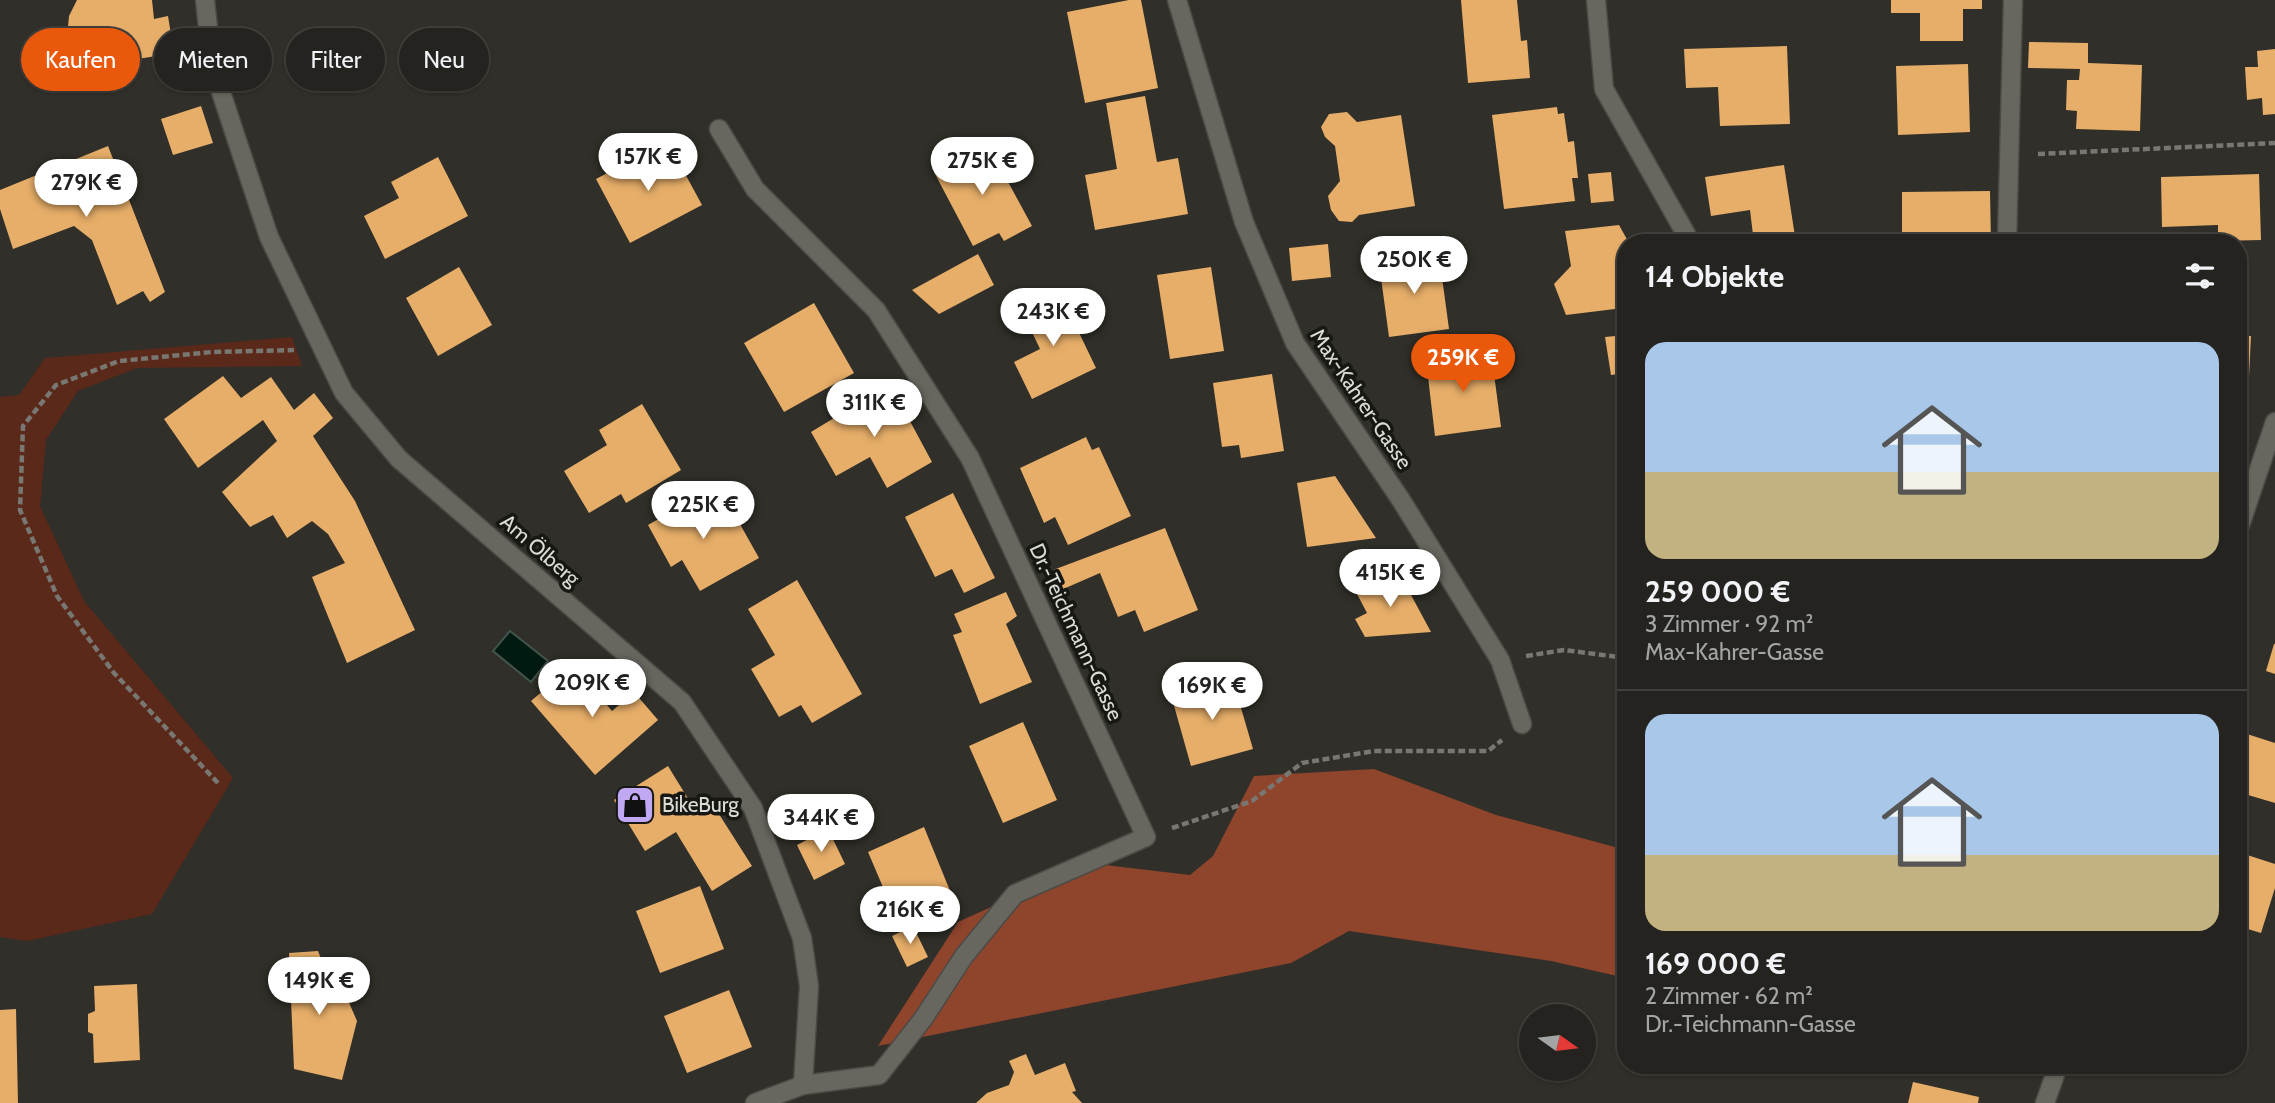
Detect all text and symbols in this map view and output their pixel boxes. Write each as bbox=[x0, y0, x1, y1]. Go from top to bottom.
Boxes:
chip: Kaufen bbox=[21, 28, 140, 91]
chip: Mieten bbox=[154, 28, 272, 91]
chip: Filter bbox=[286, 28, 385, 91]
chip: Neu bbox=[399, 28, 489, 91]
pin: 157K € bbox=[591, 134, 705, 193]
pin: 275K € bbox=[925, 138, 1039, 197]
text: 157K € bbox=[615, 142, 681, 170]
text: 275K € bbox=[947, 146, 1017, 174]
pin: 279K € bbox=[29, 160, 143, 219]
text: 279K € bbox=[50, 168, 122, 196]
pin: 250K € bbox=[1357, 236, 1471, 296]
text: 250K € bbox=[1376, 245, 1452, 273]
icon: filters bbox=[2181, 257, 2219, 295]
text: 14 Objekte bbox=[1645, 258, 1784, 295]
pin: 243K € bbox=[996, 288, 1110, 348]
text: 243K € bbox=[1016, 297, 1090, 325]
street label: Max-Kahrer-Gasse bbox=[1305, 324, 1418, 474]
pin: 259K € bbox=[1406, 334, 1520, 394]
text: 259K € bbox=[1427, 343, 1499, 371]
pin: 311K € bbox=[817, 380, 931, 439]
icon: home bbox=[1869, 387, 1995, 513]
text: 311K € bbox=[842, 388, 906, 416]
pin: 225K € bbox=[646, 482, 760, 541]
text: 225K € bbox=[667, 490, 739, 518]
street label: Am Ölberg bbox=[496, 509, 585, 591]
street label: Dr.-Teichmann-Gasse bbox=[1024, 539, 1129, 724]
pin: 415K € bbox=[1333, 550, 1447, 609]
text: 415K € bbox=[1355, 558, 1425, 586]
text: 259 000 € bbox=[1645, 573, 1790, 610]
text: 3 Zimmer · 92 m² bbox=[1645, 610, 1813, 638]
text: Max-Kahrer-Gasse bbox=[1645, 638, 1824, 666]
pin: 209K € bbox=[535, 660, 649, 719]
pin: 169K € bbox=[1155, 662, 1269, 722]
text: 209K € bbox=[554, 668, 630, 696]
text: 169K € bbox=[1178, 671, 1246, 699]
icon: home bbox=[1869, 759, 1995, 885]
shop icon: BikeBurg bbox=[614, 784, 656, 826]
place label: BikeBurg bbox=[662, 792, 739, 817]
pin: 344K € bbox=[764, 794, 878, 854]
text: 344K € bbox=[783, 803, 859, 831]
pin: 216K € bbox=[853, 886, 967, 946]
text: 216K € bbox=[876, 895, 944, 923]
text: 169 000 € bbox=[1645, 945, 1786, 982]
pin: 149K € bbox=[262, 958, 376, 1017]
text: 149K € bbox=[284, 966, 354, 994]
text: 2 Zimmer · 62 m² bbox=[1645, 982, 1813, 1010]
north arrow bbox=[1519, 1004, 1596, 1082]
map controls bbox=[1519, 1004, 1596, 1081]
text: Dr.-Teichmann-Gasse bbox=[1645, 1010, 1856, 1038]

